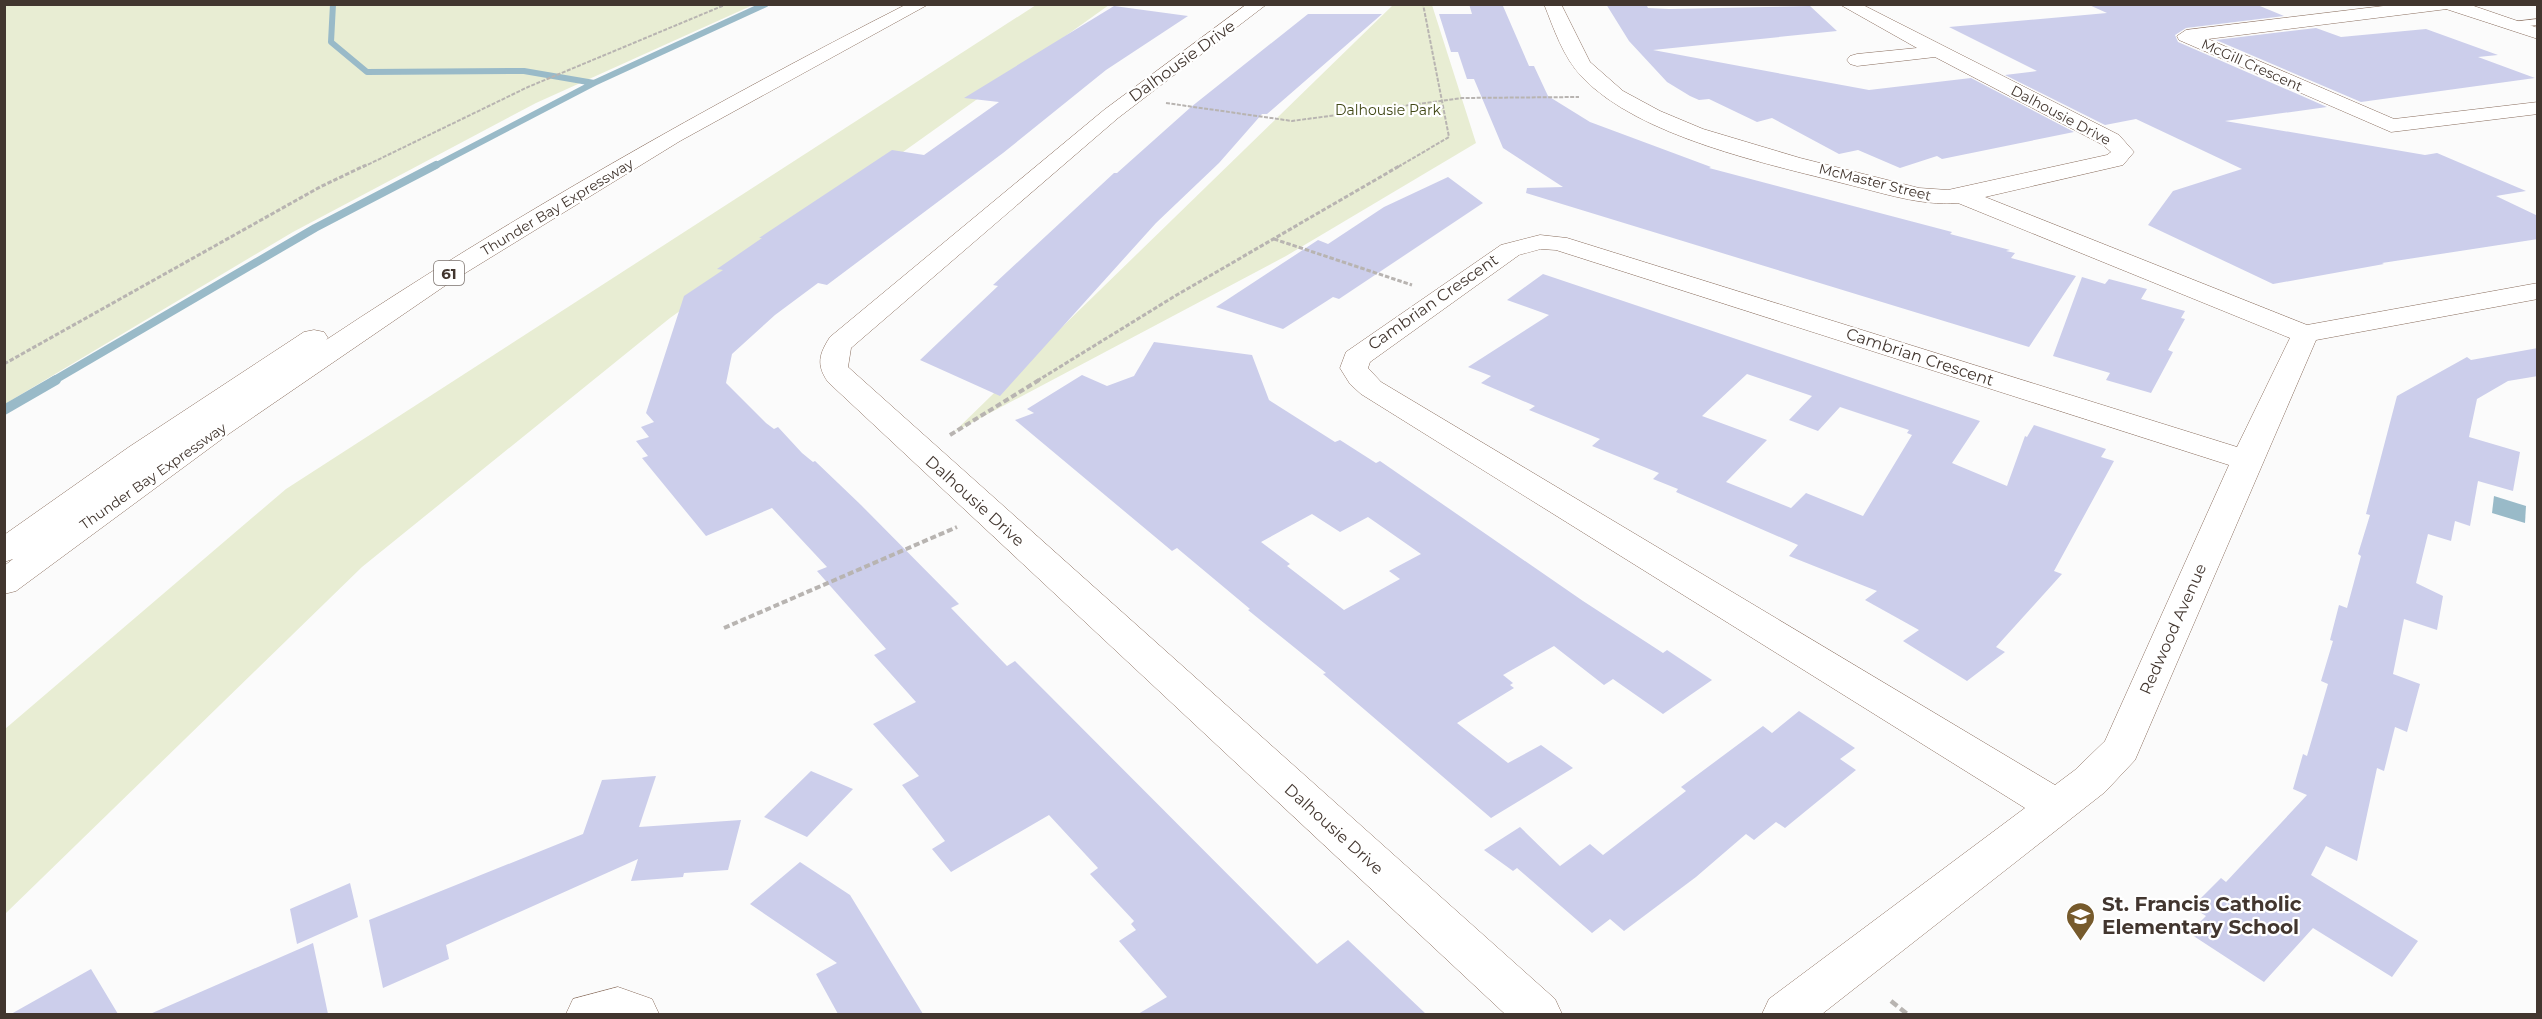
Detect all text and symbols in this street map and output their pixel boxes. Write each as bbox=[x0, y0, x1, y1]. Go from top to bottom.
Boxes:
street label: Dalhousie Drive bbox=[1125, 16, 1239, 106]
street label: McGill Crescent bbox=[2199, 35, 2306, 96]
street label: Dalhousie Drive bbox=[2008, 81, 2114, 149]
park label: Dalhousie Park bbox=[1335, 101, 1442, 119]
street label: Thunder Bay Expressway bbox=[478, 154, 637, 260]
street label: McMaster Street bbox=[1817, 159, 1933, 205]
street label: Cambrian Crescent bbox=[1364, 250, 1502, 354]
road number: 61 bbox=[434, 261, 464, 285]
street label: Cambrian Crescent bbox=[1844, 324, 1997, 390]
street label: Thunder Bay Expressway bbox=[76, 418, 230, 533]
street label: Dalhousie Drive bbox=[922, 452, 1028, 550]
street label: Redwood Avenue bbox=[2136, 561, 2210, 697]
street label: Dalhousie Drive bbox=[1281, 780, 1387, 878]
place label: St. Francis Catholic Elementary School bbox=[2102, 892, 2302, 939]
school or university icon: St. Francis Catholic Elementary School bbox=[2065, 900, 2097, 942]

